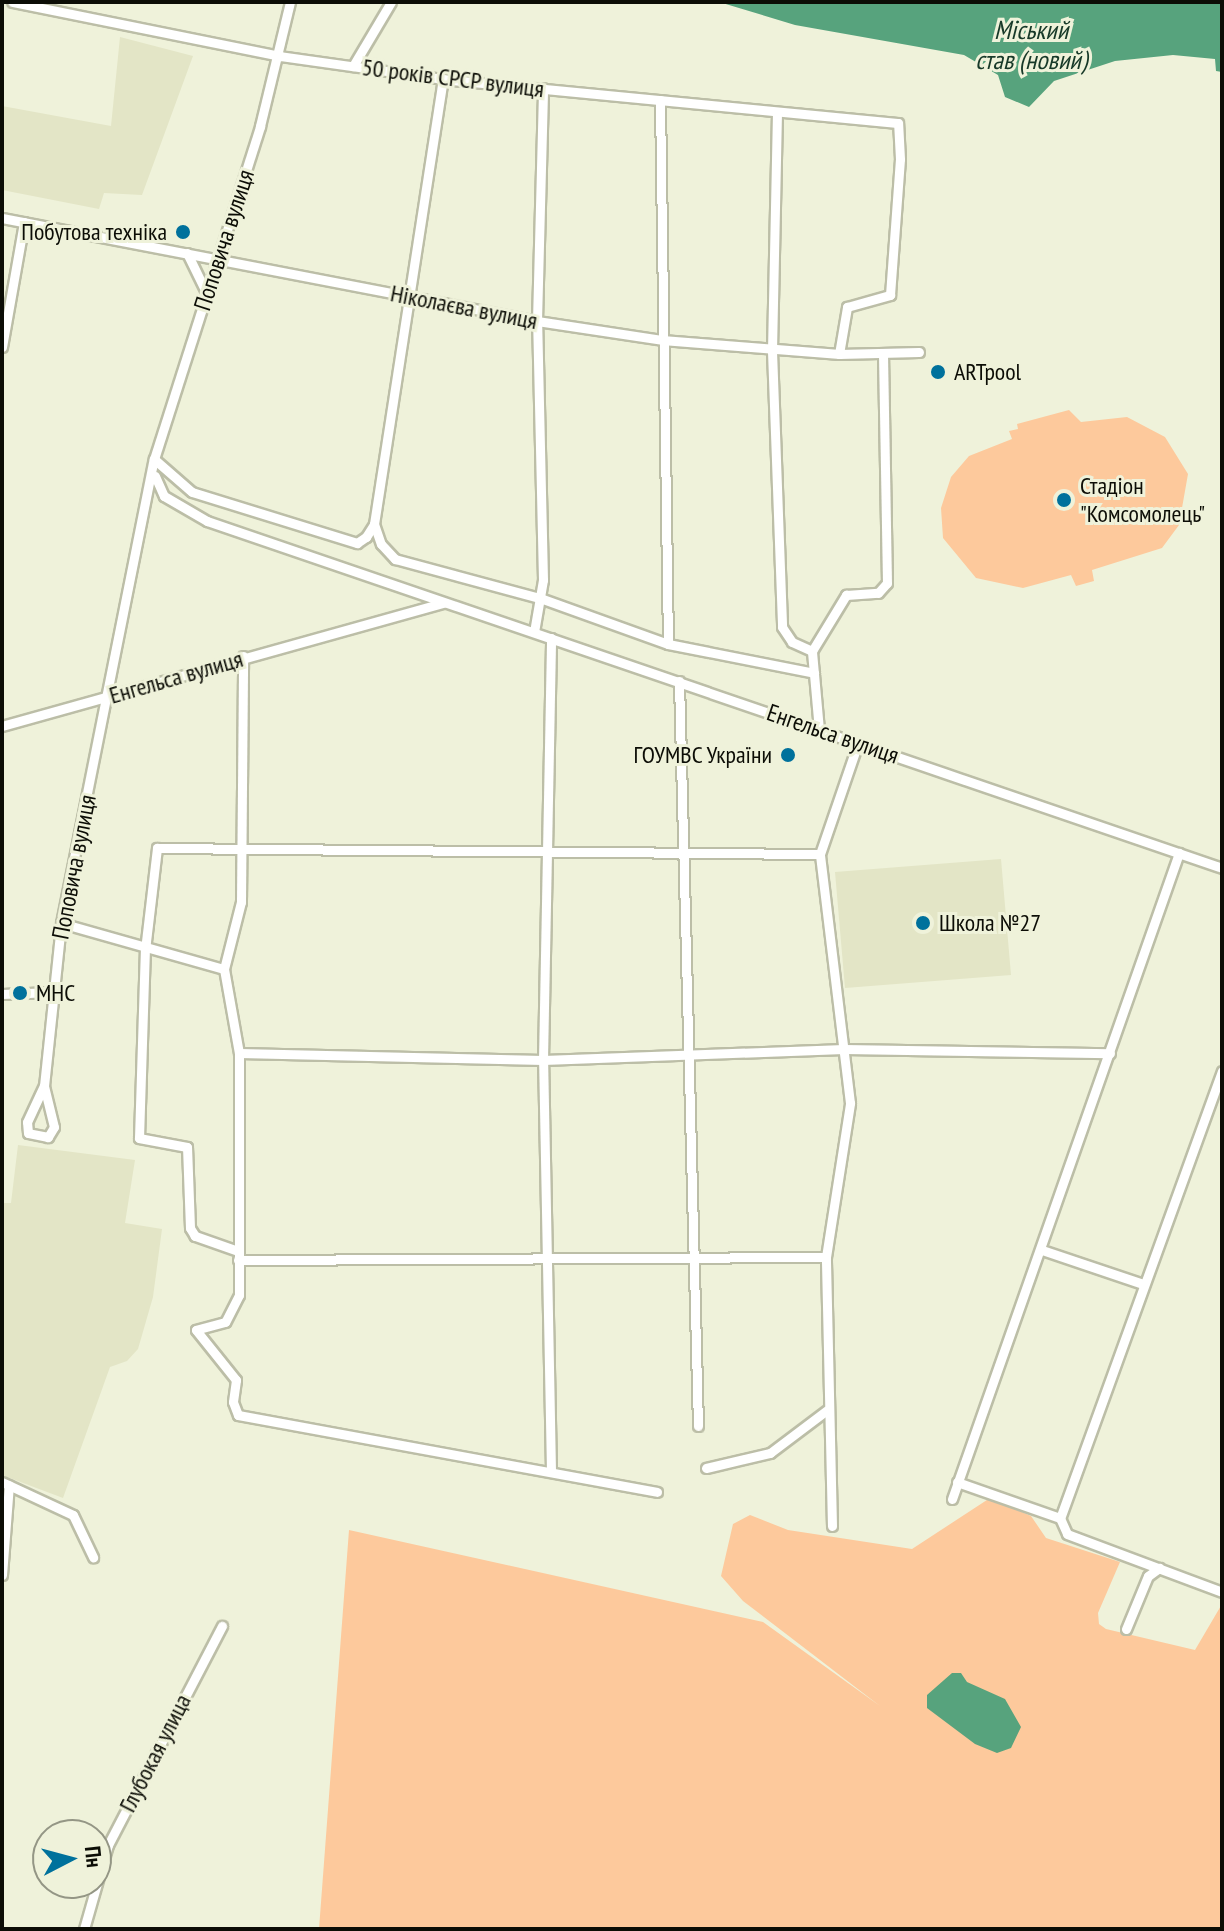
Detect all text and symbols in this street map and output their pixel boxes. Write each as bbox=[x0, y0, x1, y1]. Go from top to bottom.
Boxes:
water label: Міський став (новий) bbox=[975, 14, 1087, 76]
street label: 50 років СРСР вулиця bbox=[360, 53, 546, 103]
street label: Поповича вулиця bbox=[188, 166, 260, 314]
place label: Побутова техніка bbox=[21, 218, 167, 246]
marker: Побутова техніка bbox=[174, 223, 192, 241]
street label: Ніколаєва вулиця bbox=[388, 279, 540, 335]
place label: ARTpool bbox=[954, 358, 1021, 386]
marker: ARTpool bbox=[929, 363, 947, 381]
place label: Стадіон "Комсомолець" bbox=[1080, 472, 1205, 528]
marker: Стадіон "Комсомолець" bbox=[1055, 491, 1073, 509]
street label: Енгельса вулиця bbox=[106, 644, 246, 710]
street label: Енгельса вулиця bbox=[763, 698, 903, 770]
place label: ГОУМВС України bbox=[632, 741, 772, 769]
marker: ГОУМВС України bbox=[779, 746, 797, 764]
street label: Поповича вулиця bbox=[46, 792, 102, 942]
place label: Школа №27 bbox=[939, 909, 1041, 937]
marker: Школа №27 bbox=[914, 914, 932, 932]
place label: МНС bbox=[36, 979, 75, 1007]
marker: МНС bbox=[11, 984, 29, 1002]
street label: Глубокая улица bbox=[113, 1689, 197, 1817]
north arrow bbox=[32, 1819, 112, 1899]
text: Пн bbox=[79, 1845, 109, 1869]

